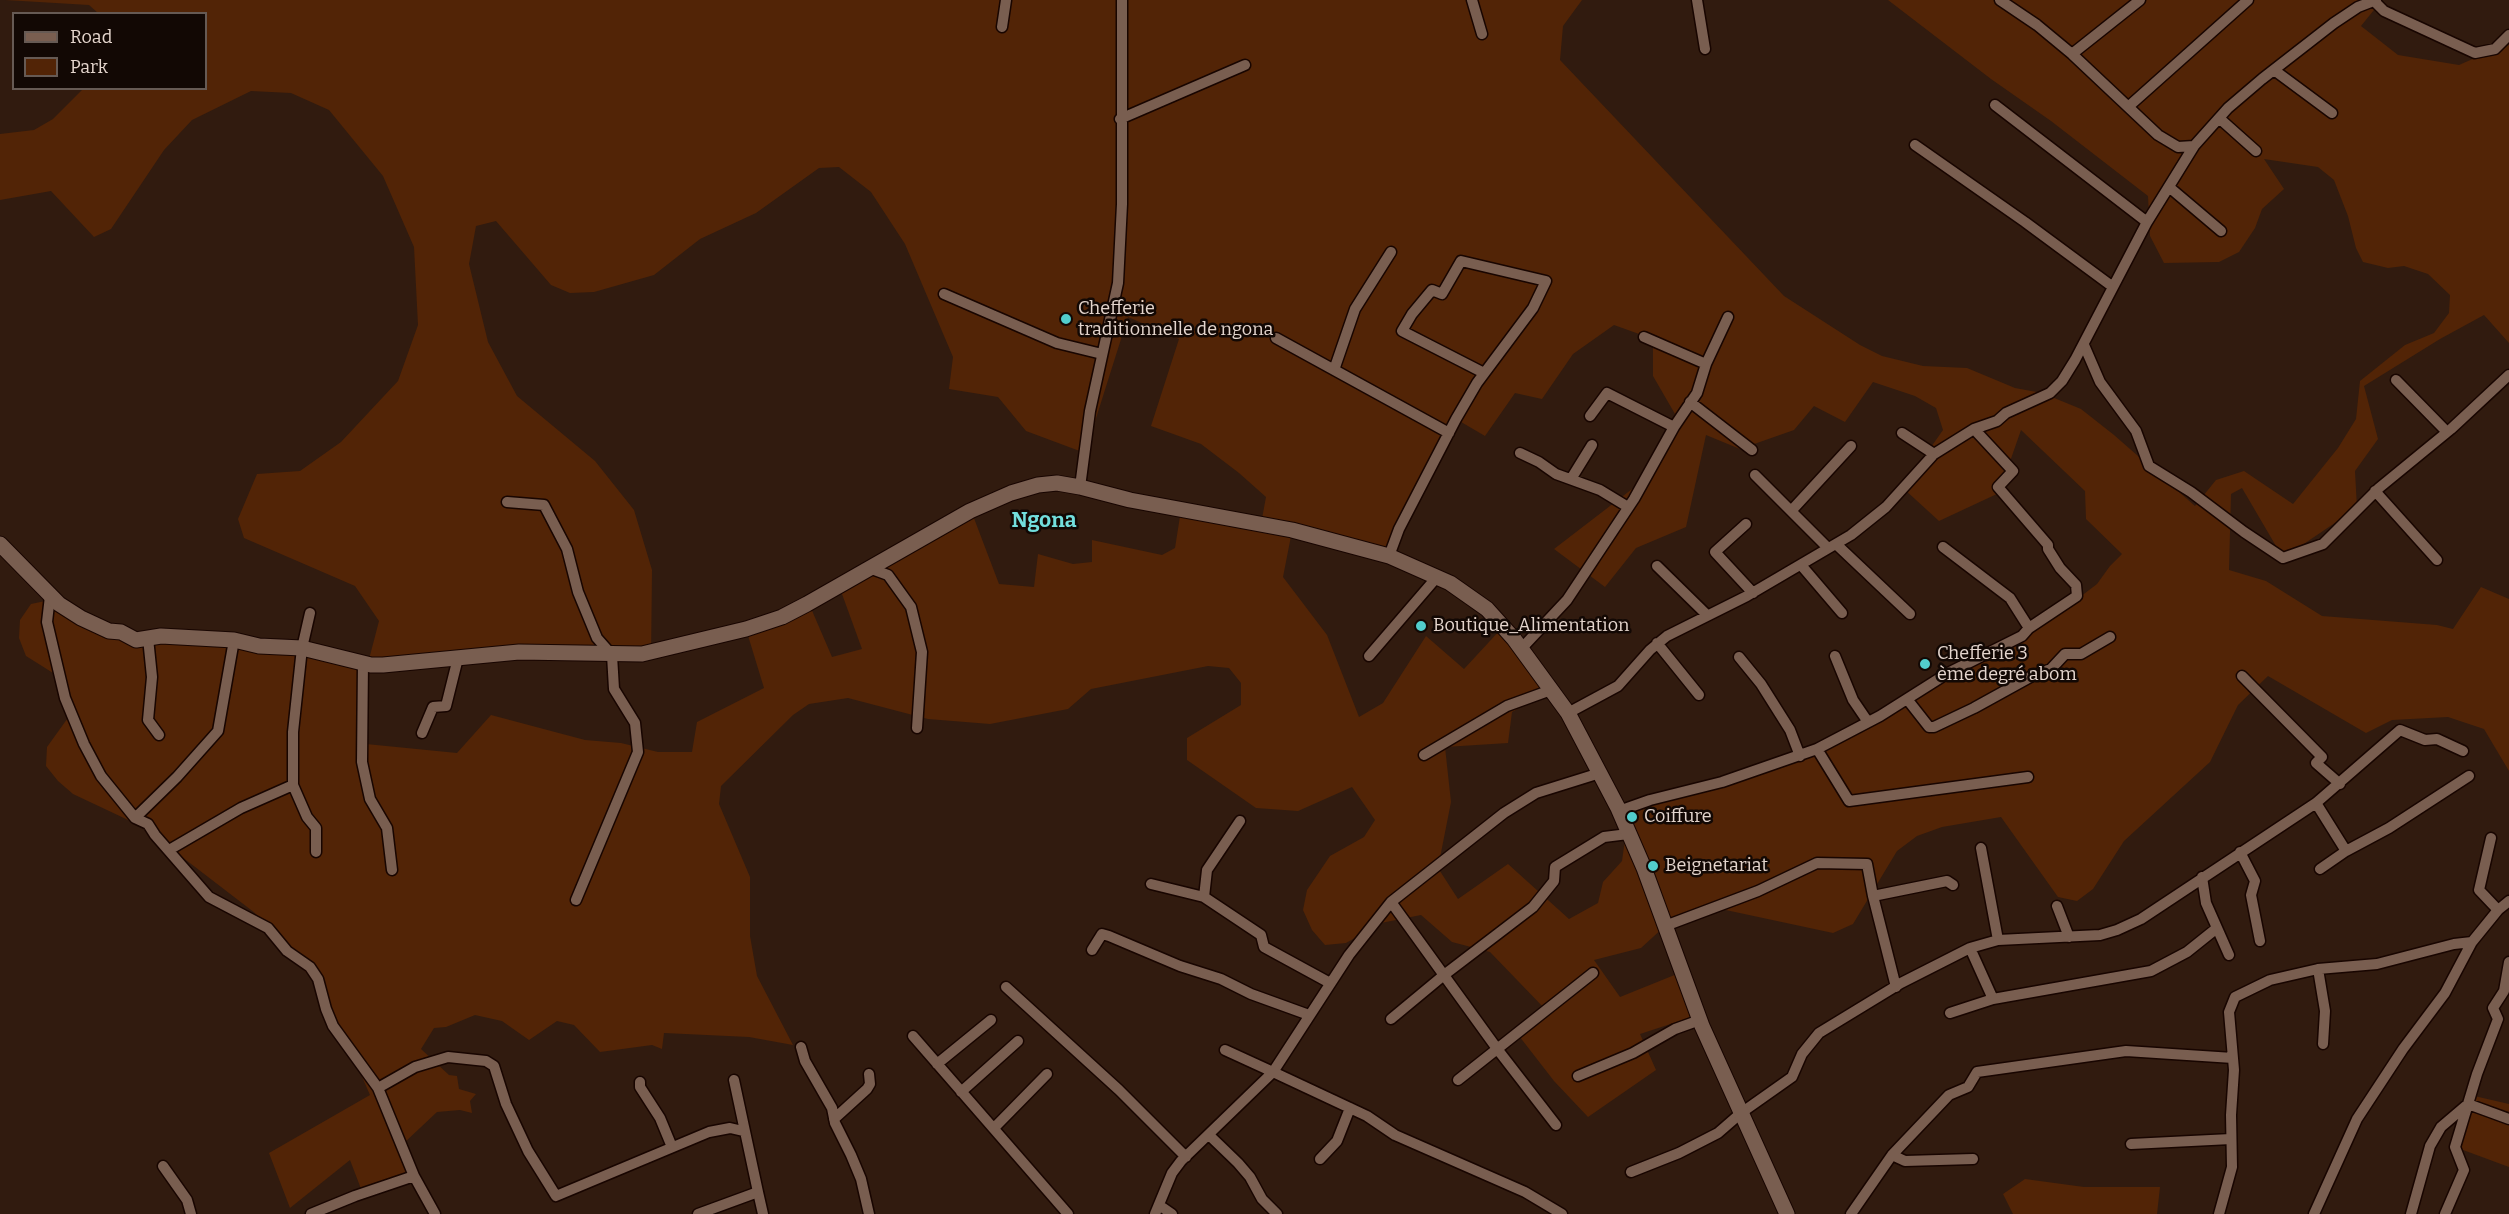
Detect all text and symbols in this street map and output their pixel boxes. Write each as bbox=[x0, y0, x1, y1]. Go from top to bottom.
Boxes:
legend bbox=[12, 12, 207, 90]
text: Road bbox=[70, 26, 112, 48]
text: Park bbox=[70, 56, 108, 78]
place label: Chefferie traditionnelle de ngona bbox=[1078, 298, 1273, 340]
marker: Chefferie traditionnelle de ngona bbox=[1059, 312, 1073, 326]
district label: Ngona bbox=[1011, 508, 1077, 534]
place label: Boutique_Alimentation bbox=[1433, 615, 1629, 637]
marker: Boutique_Alimentation bbox=[1414, 619, 1428, 633]
place label: Chefferie 3 ème degré abom bbox=[1937, 643, 2077, 686]
marker: Chefferie 3 ème degré abom bbox=[1918, 657, 1932, 671]
place label: Coiffure bbox=[1644, 806, 1712, 828]
marker: Coiffure bbox=[1625, 810, 1639, 824]
place label: Beignetariat bbox=[1665, 855, 1768, 877]
marker: Beignetariat bbox=[1646, 859, 1660, 873]

